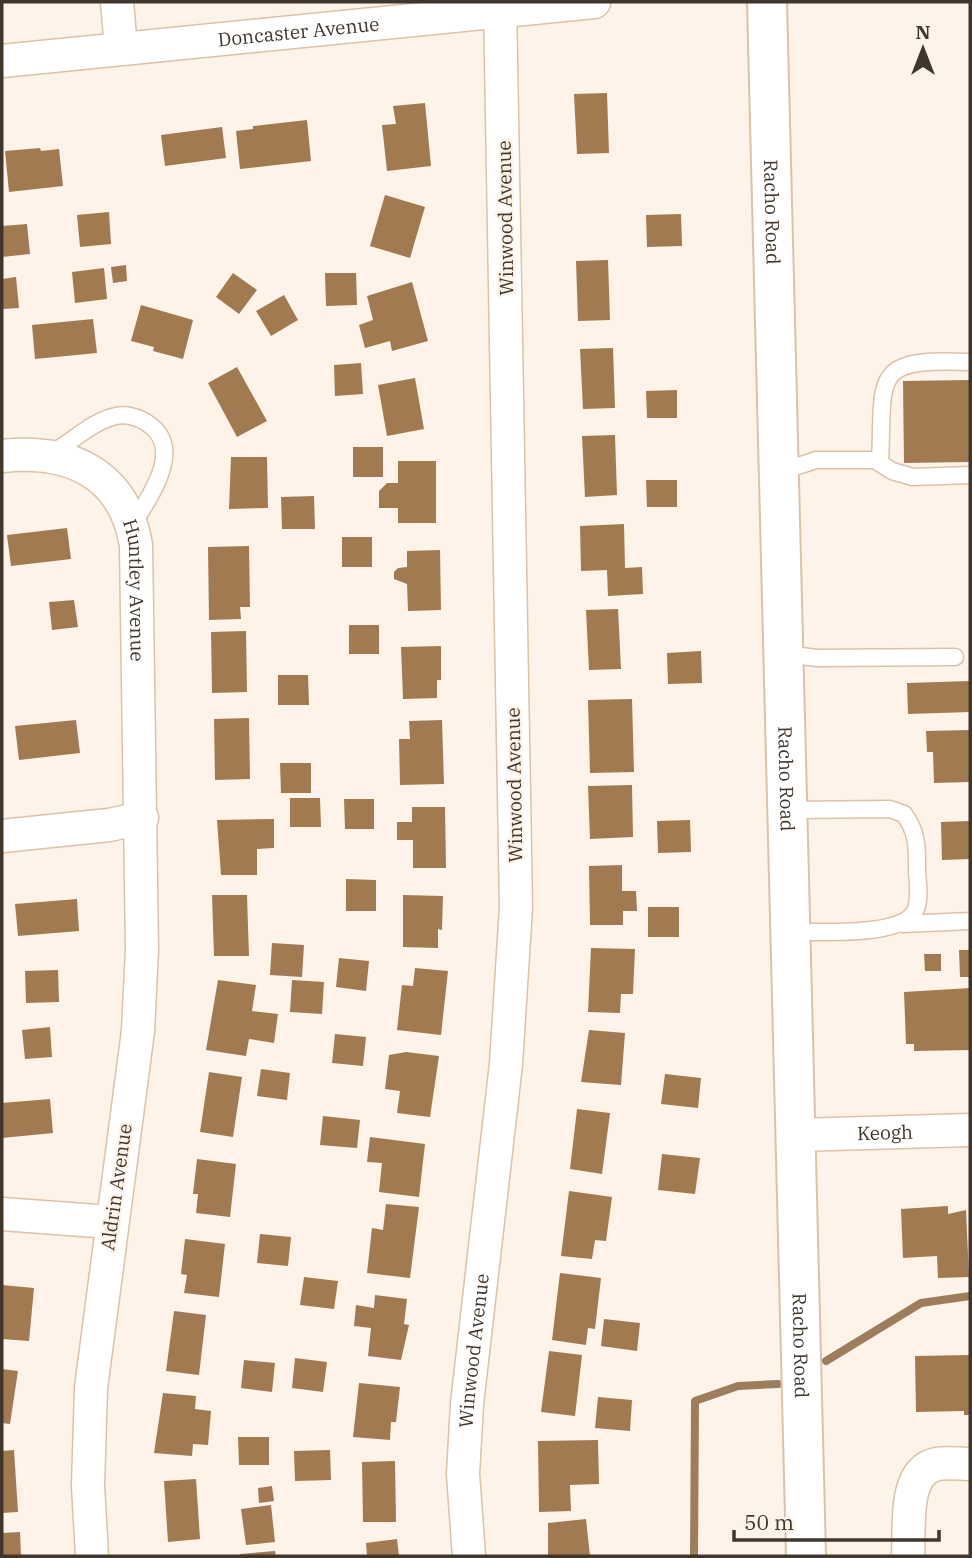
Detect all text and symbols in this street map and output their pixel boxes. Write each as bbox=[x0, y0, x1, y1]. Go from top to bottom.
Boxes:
street label: Doncaster Avenue bbox=[217, 11, 380, 51]
north arrow bbox=[888, 14, 958, 84]
text: N bbox=[915, 20, 931, 44]
street label: Winwood Avenue bbox=[492, 140, 518, 296]
street label: Racho Road bbox=[759, 159, 786, 265]
street label: Huntley Avenue bbox=[118, 516, 150, 662]
street label: Winwood Avenue bbox=[501, 707, 527, 863]
street label: Racho Road bbox=[773, 726, 800, 832]
street label: Keogh bbox=[857, 1120, 913, 1145]
street label: Aldrin Avenue bbox=[95, 1122, 137, 1252]
street label: Winwood Avenue bbox=[454, 1272, 494, 1429]
street label: Racho Road bbox=[787, 1293, 814, 1399]
scale bar bbox=[734, 1498, 939, 1542]
text: 50 m bbox=[744, 1508, 794, 1536]

